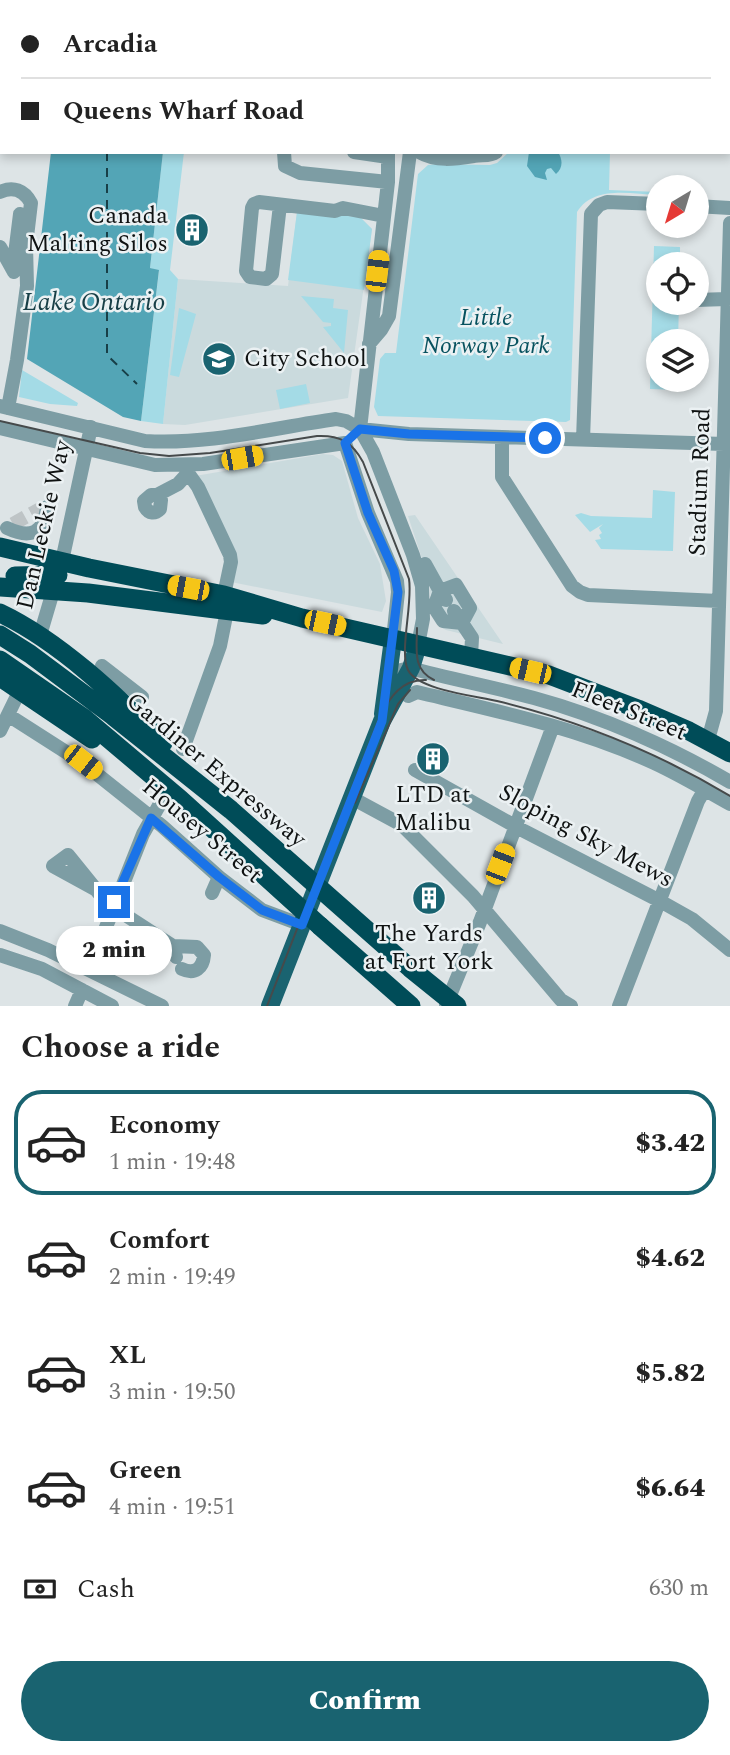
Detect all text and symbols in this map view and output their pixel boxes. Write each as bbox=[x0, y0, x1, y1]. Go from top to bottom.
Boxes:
text: Arcadia bbox=[63, 24, 157, 64]
text: Queens Wharf Road bbox=[63, 91, 304, 131]
north arrow bbox=[646, 175, 709, 238]
map controls bbox=[646, 175, 709, 392]
place label: Canada Malting Silos bbox=[27, 198, 168, 262]
building icon: Canada Malting Silos bbox=[173, 211, 211, 249]
car bbox=[365, 249, 390, 293]
button: locate bbox=[646, 252, 709, 315]
water label: Lake Ontario bbox=[23, 282, 165, 322]
park label: Little Norway Park bbox=[422, 300, 550, 364]
button: layers bbox=[646, 329, 709, 392]
school or university icon: City School bbox=[200, 340, 238, 378]
place label: City School bbox=[244, 341, 367, 377]
street label: Stadium Road bbox=[679, 407, 721, 557]
route start bbox=[529, 422, 561, 454]
street label: Dan Leckie Way bbox=[7, 435, 81, 613]
car bbox=[220, 444, 265, 472]
car bbox=[166, 574, 211, 602]
car bbox=[303, 608, 348, 638]
car bbox=[508, 656, 553, 686]
street label: Fleet Street bbox=[566, 671, 692, 751]
street label: Gardiner Expressway bbox=[118, 684, 315, 857]
building icon: LTD at Malibu bbox=[414, 740, 452, 778]
car bbox=[60, 741, 107, 783]
street label: Housey Street bbox=[134, 770, 270, 892]
street label: Sloping Sky Mews bbox=[492, 775, 680, 897]
place label: LTD at Malibu bbox=[395, 777, 471, 841]
car bbox=[483, 841, 518, 887]
building icon: The Yards at Fort York bbox=[410, 879, 448, 917]
route end bbox=[98, 886, 130, 918]
place label: The Yards at Fort York bbox=[365, 916, 493, 980]
callout: 2 min bbox=[56, 926, 172, 976]
text: 2 min bbox=[82, 933, 146, 968]
text: Choose a ride bbox=[21, 1023, 220, 1072]
text: Economy bbox=[109, 1105, 219, 1145]
icon: car bbox=[25, 1111, 88, 1174]
text: $3.42 bbox=[635, 1123, 705, 1163]
text: 1 min · 19:48 bbox=[109, 1145, 236, 1180]
text: Comfort bbox=[109, 1220, 210, 1260]
icon: car bbox=[25, 1226, 88, 1289]
text: $4.62 bbox=[635, 1238, 705, 1278]
text: 2 min · 19:49 bbox=[109, 1260, 236, 1295]
text: XL bbox=[109, 1335, 146, 1375]
icon: car bbox=[25, 1341, 88, 1404]
text: $5.82 bbox=[635, 1353, 705, 1393]
text: 3 min · 19:50 bbox=[109, 1375, 236, 1410]
text: Green bbox=[109, 1450, 182, 1490]
icon: car bbox=[25, 1456, 88, 1519]
text: $6.64 bbox=[635, 1468, 705, 1508]
text: 4 min · 19:51 bbox=[109, 1490, 236, 1525]
text: Cash bbox=[77, 1569, 135, 1609]
icon: cash bbox=[21, 1570, 59, 1608]
text: 630 m bbox=[649, 1571, 709, 1606]
button: Confirm bbox=[21, 1661, 709, 1741]

